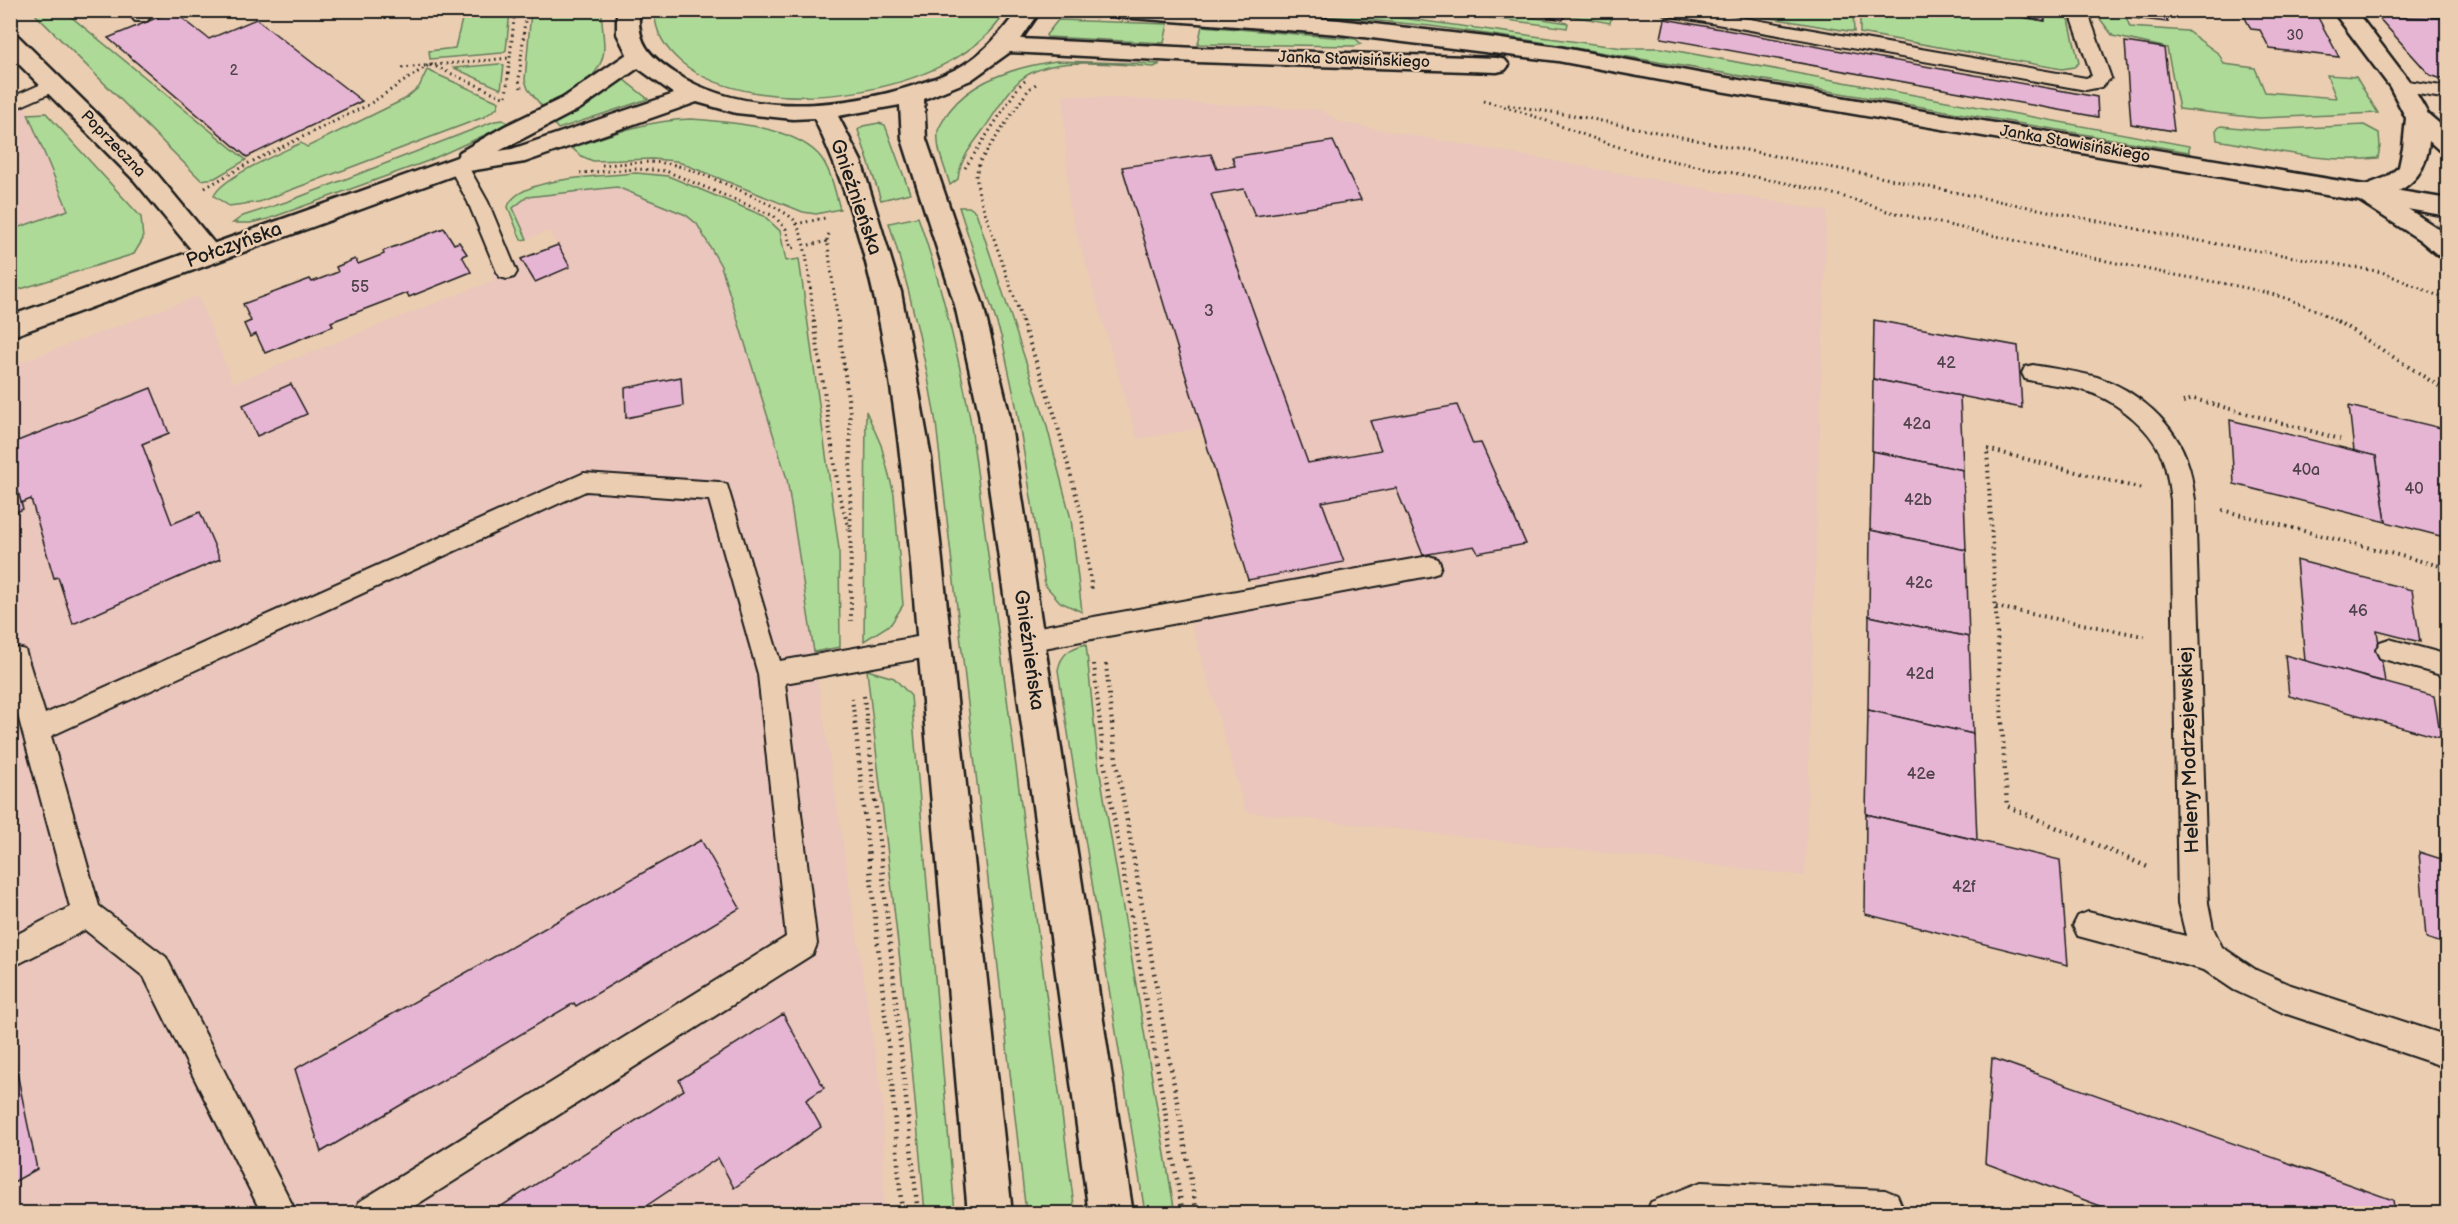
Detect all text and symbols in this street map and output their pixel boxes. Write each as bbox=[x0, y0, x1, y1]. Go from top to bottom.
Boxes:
house number: 30 bbox=[2287, 27, 2303, 44]
street label: Janka Stawisińskiego bbox=[1278, 48, 1430, 72]
house number: 2 bbox=[230, 62, 239, 79]
street label: Poprzeczna bbox=[77, 107, 149, 181]
street label: Janka Stawisińskiego bbox=[1998, 121, 2152, 167]
street label: Gnieźnieńska bbox=[825, 136, 887, 258]
street label: Połczyńska bbox=[183, 217, 285, 273]
house number: 55 bbox=[351, 278, 369, 297]
house number: 3 bbox=[1204, 302, 1214, 321]
house number: 42 bbox=[1936, 354, 1956, 373]
house number: 42a bbox=[1903, 415, 1931, 434]
house number: 40a bbox=[2292, 461, 2320, 480]
house number: 40 bbox=[2404, 480, 2424, 499]
house number: 42b bbox=[1904, 491, 1932, 510]
house number: 42c bbox=[1905, 574, 1933, 593]
street label: Gnieźnieńska bbox=[1009, 588, 1049, 712]
house number: 46 bbox=[2348, 602, 2368, 621]
street label: Heleny Modrzejewskiej bbox=[2173, 646, 2205, 854]
house number: 42d bbox=[1906, 665, 1934, 684]
house number: 42e bbox=[1907, 765, 1936, 784]
house number: 42f bbox=[1952, 878, 1976, 897]

